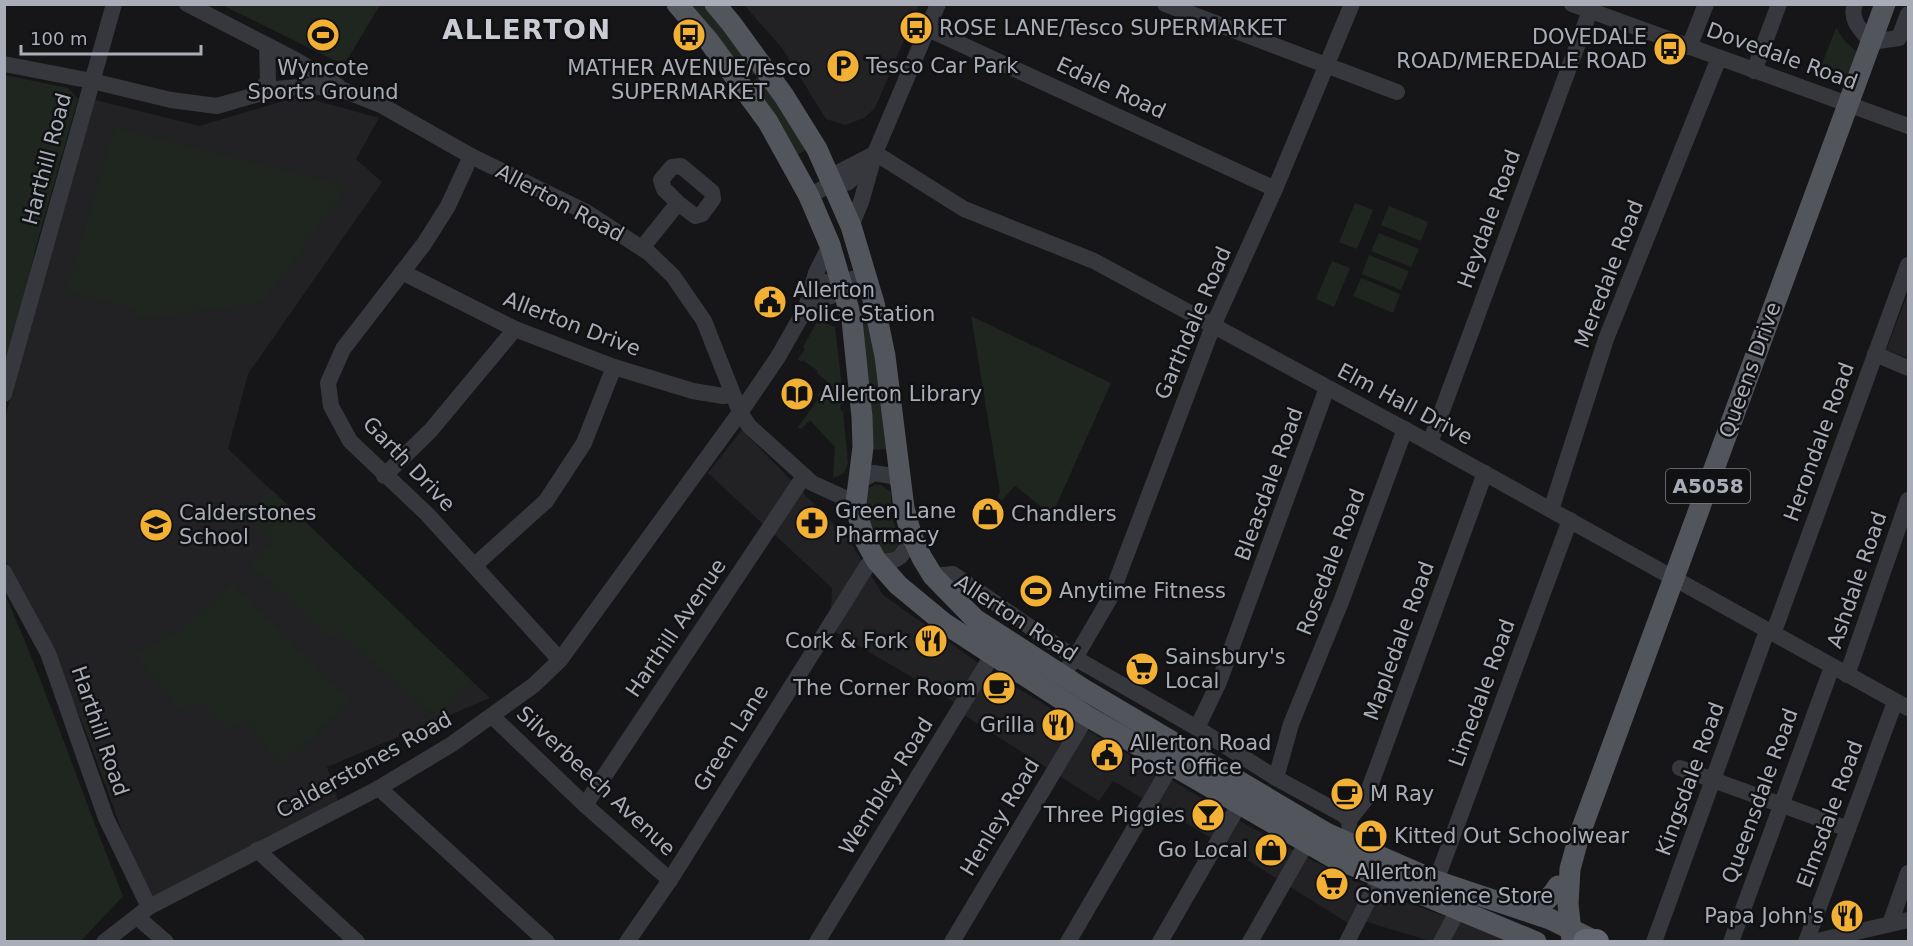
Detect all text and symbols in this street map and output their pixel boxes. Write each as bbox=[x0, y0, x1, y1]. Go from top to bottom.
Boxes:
bus stop icon: ROSE LANE/Tesco SUPERMARKET bbox=[898, 10, 934, 46]
district label: ALLERTON bbox=[442, 14, 612, 45]
place label: ROSE LANE/Tesco SUPERMARKET bbox=[939, 16, 1287, 40]
sports icon: Wyncote Sports Ground bbox=[305, 17, 341, 53]
bus stop icon: MATHER AVENUE/Tesco SUPERMARKET bbox=[671, 17, 707, 53]
scale bar bbox=[21, 18, 201, 56]
street label: Dovedale Road bbox=[1703, 18, 1861, 94]
place label: DOVEDALE ROAD/MEREDALE ROAD bbox=[1396, 25, 1647, 73]
text: 100 m bbox=[30, 28, 88, 49]
bus stop icon: DOVEDALE ROAD/MEREDALE ROAD bbox=[1652, 31, 1688, 67]
parking icon: Tesco Car Park bbox=[825, 48, 861, 84]
street label: Edale Road bbox=[1053, 52, 1169, 124]
place label: Tesco Car Park bbox=[865, 54, 1019, 78]
place label: Wyncote Sports Ground bbox=[247, 56, 399, 104]
place label: MATHER AVENUE/Tesco SUPERMARKET bbox=[567, 56, 811, 104]
street label: Harthill Road bbox=[18, 90, 76, 228]
street label: Heydale Road bbox=[1453, 147, 1525, 291]
street label: Allerton Road bbox=[492, 159, 628, 247]
street label: Meredale Road bbox=[1570, 197, 1648, 351]
street label: Garthdale Road bbox=[1150, 243, 1236, 403]
place label: Allerton Police Station bbox=[793, 278, 935, 326]
public building icon: Allerton Police Station bbox=[752, 284, 788, 320]
street label: Allerton Drive bbox=[500, 287, 644, 361]
street label: Queens Drive bbox=[1714, 299, 1786, 441]
street label: Elm Hall Drive bbox=[1333, 358, 1477, 450]
street label: Herondale Road bbox=[1779, 359, 1859, 525]
library icon: Allerton Library bbox=[779, 376, 815, 412]
place label: Allerton Library bbox=[820, 382, 982, 406]
street label: Bleasdale Road bbox=[1230, 404, 1308, 564]
street label: Garth Drive bbox=[358, 412, 460, 516]
road number: A5058 bbox=[1666, 469, 1750, 503]
street label: Rosedale Road bbox=[1292, 485, 1370, 639]
shop icon: Chandlers bbox=[970, 496, 1006, 532]
place label: Green Lane Pharmacy bbox=[835, 499, 956, 547]
place label: Calderstones School bbox=[179, 501, 316, 549]
place label: Chandlers bbox=[1011, 502, 1117, 526]
pharmacy icon: Green Lane Pharmacy bbox=[794, 505, 830, 541]
school or university icon: Calderstones School bbox=[138, 507, 174, 543]
street label: Ashdale Road bbox=[1822, 509, 1892, 651]
street label: Harthill Avenue bbox=[621, 555, 731, 701]
street label: Mapledale Road bbox=[1359, 558, 1439, 724]
street label: Allerton Road bbox=[950, 569, 1082, 667]
sports icon: Anytime Fitness bbox=[1018, 573, 1054, 609]
place label: Anytime Fitness bbox=[1059, 579, 1226, 603]
street label: Limedale Road bbox=[1444, 616, 1520, 770]
restaurant icon: Cork & Fork bbox=[913, 623, 949, 659]
place label: Cork & Fork bbox=[785, 629, 909, 653]
place label: Sainsbury's Local bbox=[1165, 645, 1286, 693]
supermarket icon: Sainsbury's Local bbox=[1124, 651, 1160, 687]
street label: Harthill Road bbox=[67, 663, 133, 799]
cafe icon: The Corner Room bbox=[981, 670, 1017, 706]
place label: The Corner Room bbox=[792, 676, 976, 700]
street label: Green Lane bbox=[689, 680, 773, 796]
street label: Kingsdale Road bbox=[1651, 699, 1729, 859]
street label: Silverbeech Avenue bbox=[512, 701, 680, 861]
street label: Queensdale Road bbox=[1717, 705, 1803, 887]
street label: Calderstones Road bbox=[272, 707, 456, 823]
restaurant icon: Grilla bbox=[1040, 707, 1076, 743]
street label: Wembley Road bbox=[834, 713, 938, 859]
place label: Grilla bbox=[980, 713, 1035, 737]
place label: Allerton Road Post Office bbox=[1130, 731, 1271, 779]
public building icon: Allerton Road Post Office bbox=[1089, 737, 1125, 773]
street label: Elmsdale Road bbox=[1792, 737, 1868, 891]
street label: Henley Road bbox=[956, 754, 1044, 880]
cafe icon: M Ray bbox=[1329, 776, 1365, 812]
place label: M Ray bbox=[1370, 782, 1434, 806]
bar icon: Three Piggies bbox=[1190, 797, 1226, 833]
place label: Three Piggies bbox=[1043, 803, 1185, 827]
shop icon: Kitted Out Schoolwear bbox=[1353, 818, 1389, 854]
place label: Kitted Out Schoolwear bbox=[1394, 824, 1629, 848]
shop icon: Go Local bbox=[1253, 832, 1289, 868]
place label: Go Local bbox=[1158, 838, 1248, 862]
place label: Allerton Convenience Store bbox=[1355, 860, 1553, 908]
supermarket icon: Allerton Convenience Store bbox=[1314, 866, 1350, 902]
restaurant icon: Papa John's bbox=[1829, 898, 1865, 934]
place label: Papa John's bbox=[1704, 904, 1824, 928]

